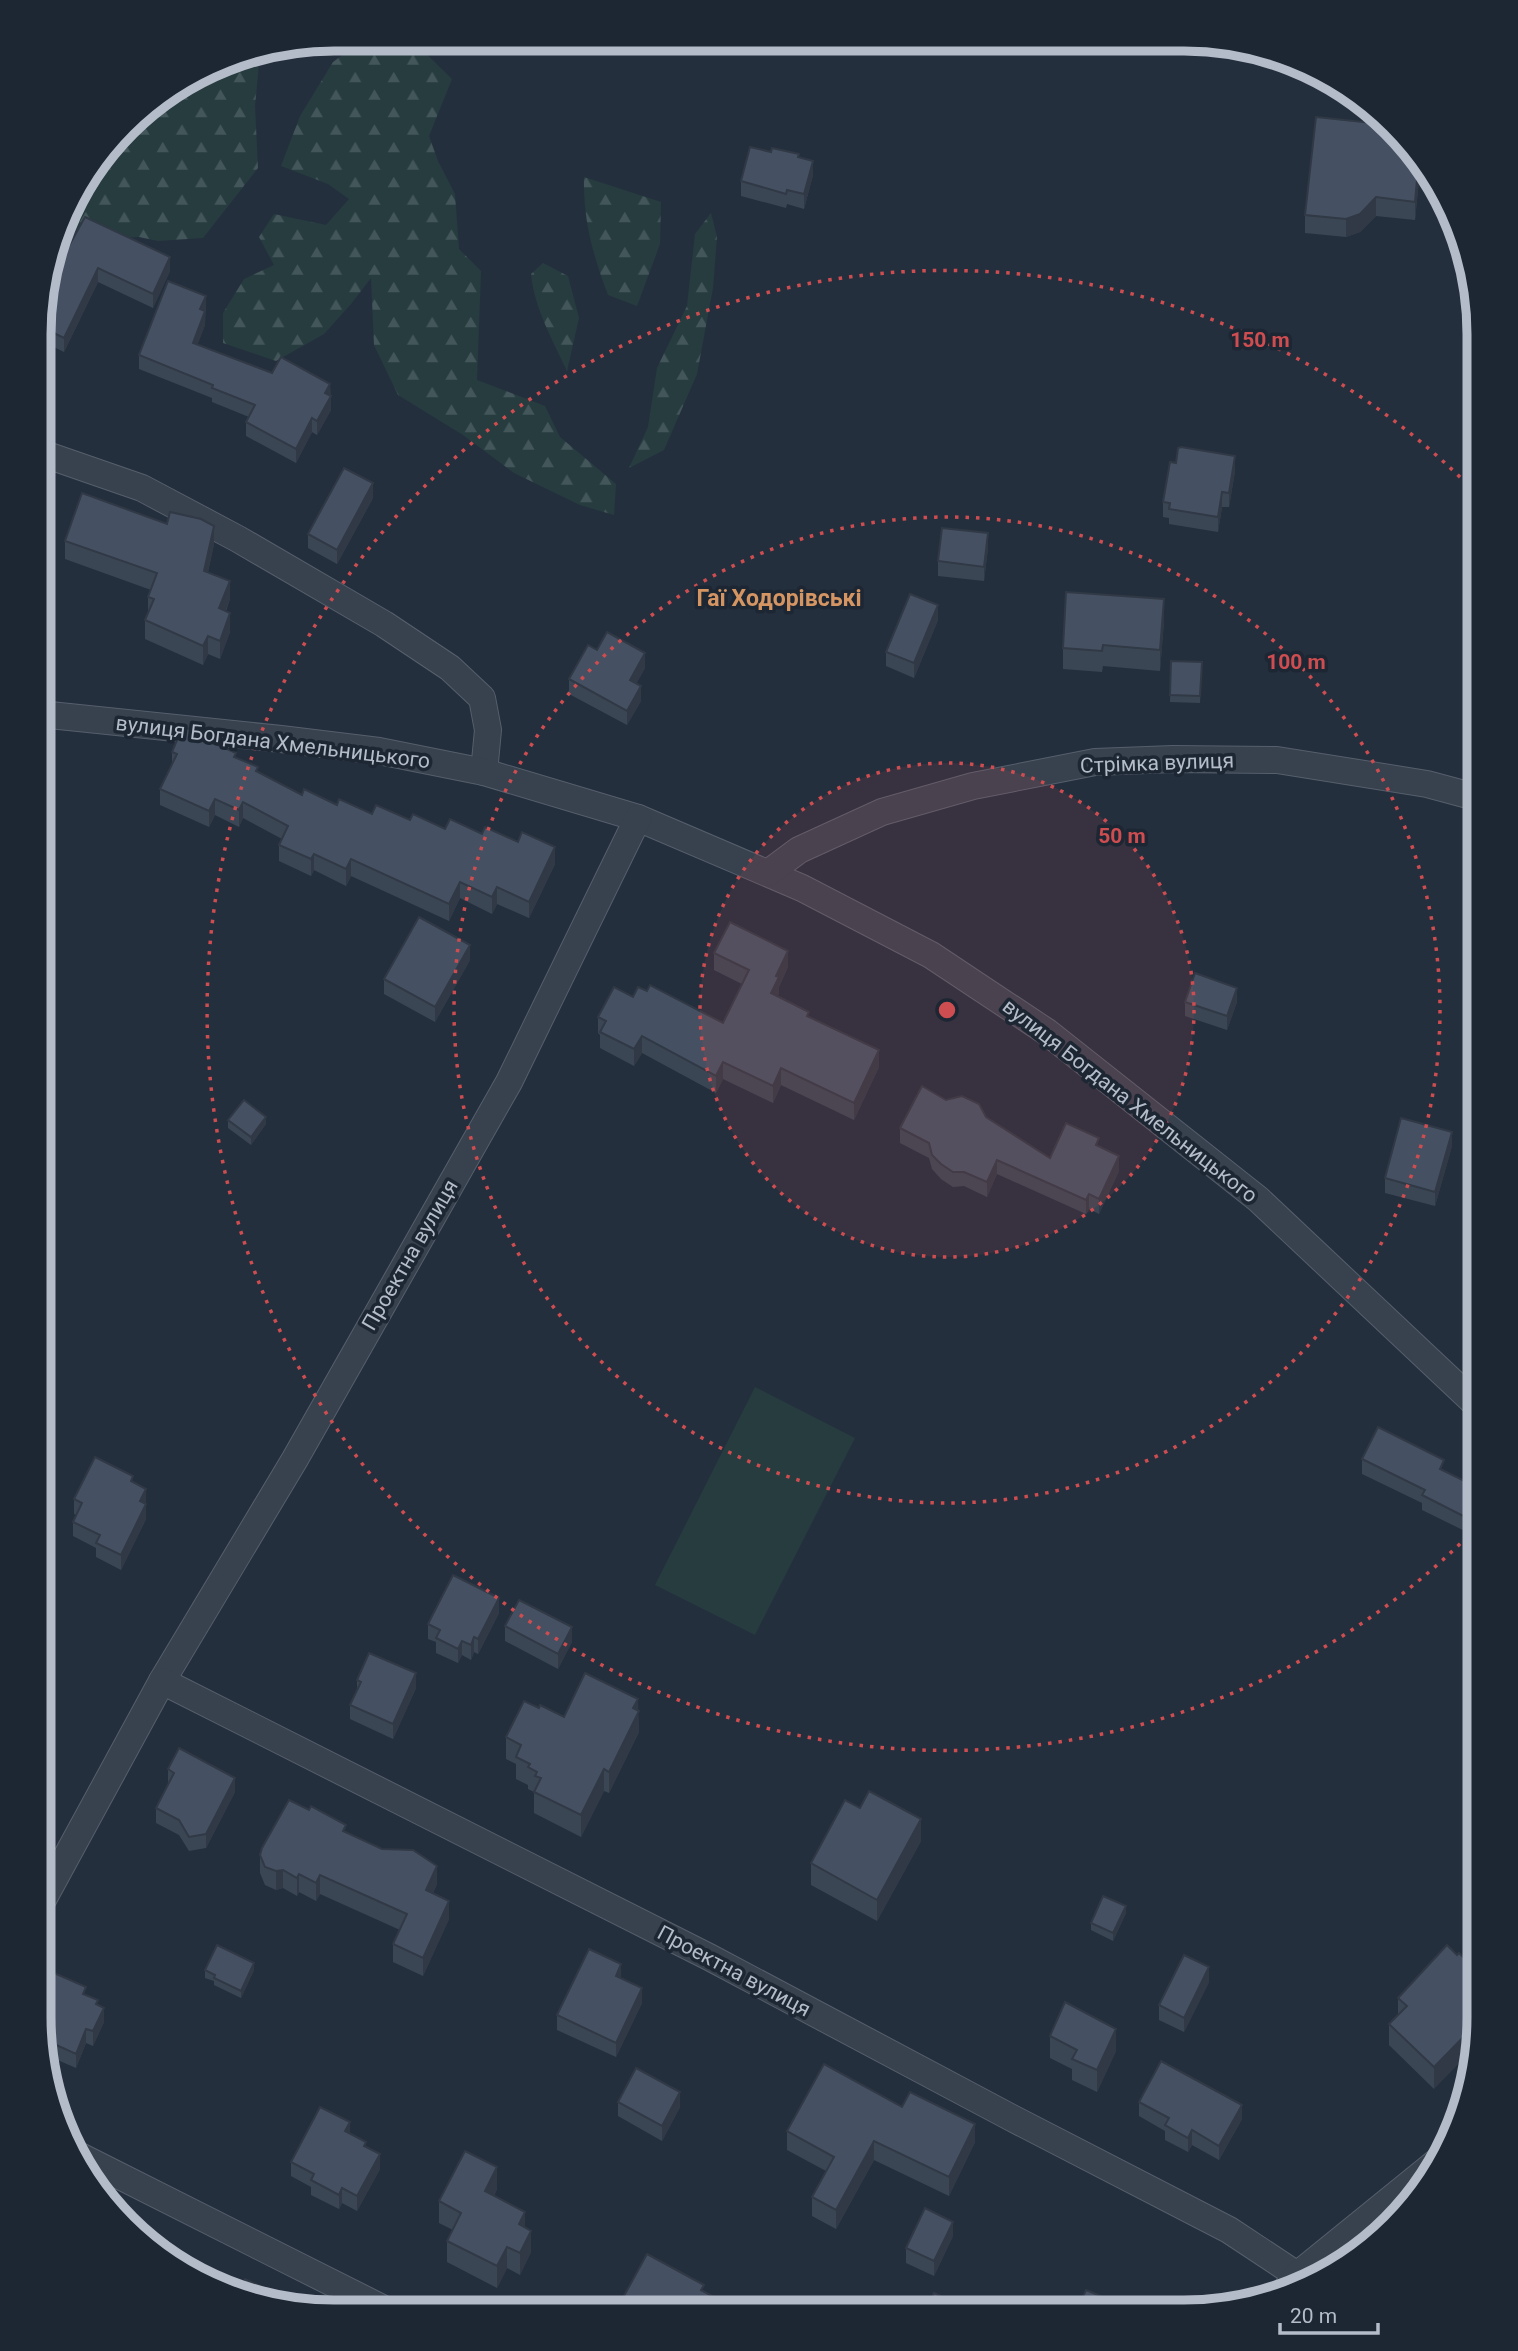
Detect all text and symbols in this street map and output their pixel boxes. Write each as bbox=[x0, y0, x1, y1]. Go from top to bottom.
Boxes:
text: 150 m bbox=[1230, 328, 1290, 352]
district label: Гаї Ходорівські bbox=[696, 585, 862, 612]
text: 100 m bbox=[1266, 650, 1326, 674]
street label: вулиця Богдана Хмельницького bbox=[114, 711, 432, 773]
street label: Стрімка вулиця bbox=[1080, 748, 1234, 778]
text: 50 m bbox=[1098, 824, 1146, 848]
street label: вулиця Богдана Хмельницького bbox=[998, 994, 1262, 1208]
centre of rings bbox=[935, 998, 959, 1022]
street label: Проектна вулиця bbox=[357, 1175, 463, 1335]
street label: Проектна вулиця bbox=[653, 1921, 815, 2021]
scale bar bbox=[1280, 2292, 1378, 2336]
text: 20 m bbox=[1290, 2304, 1337, 2328]

